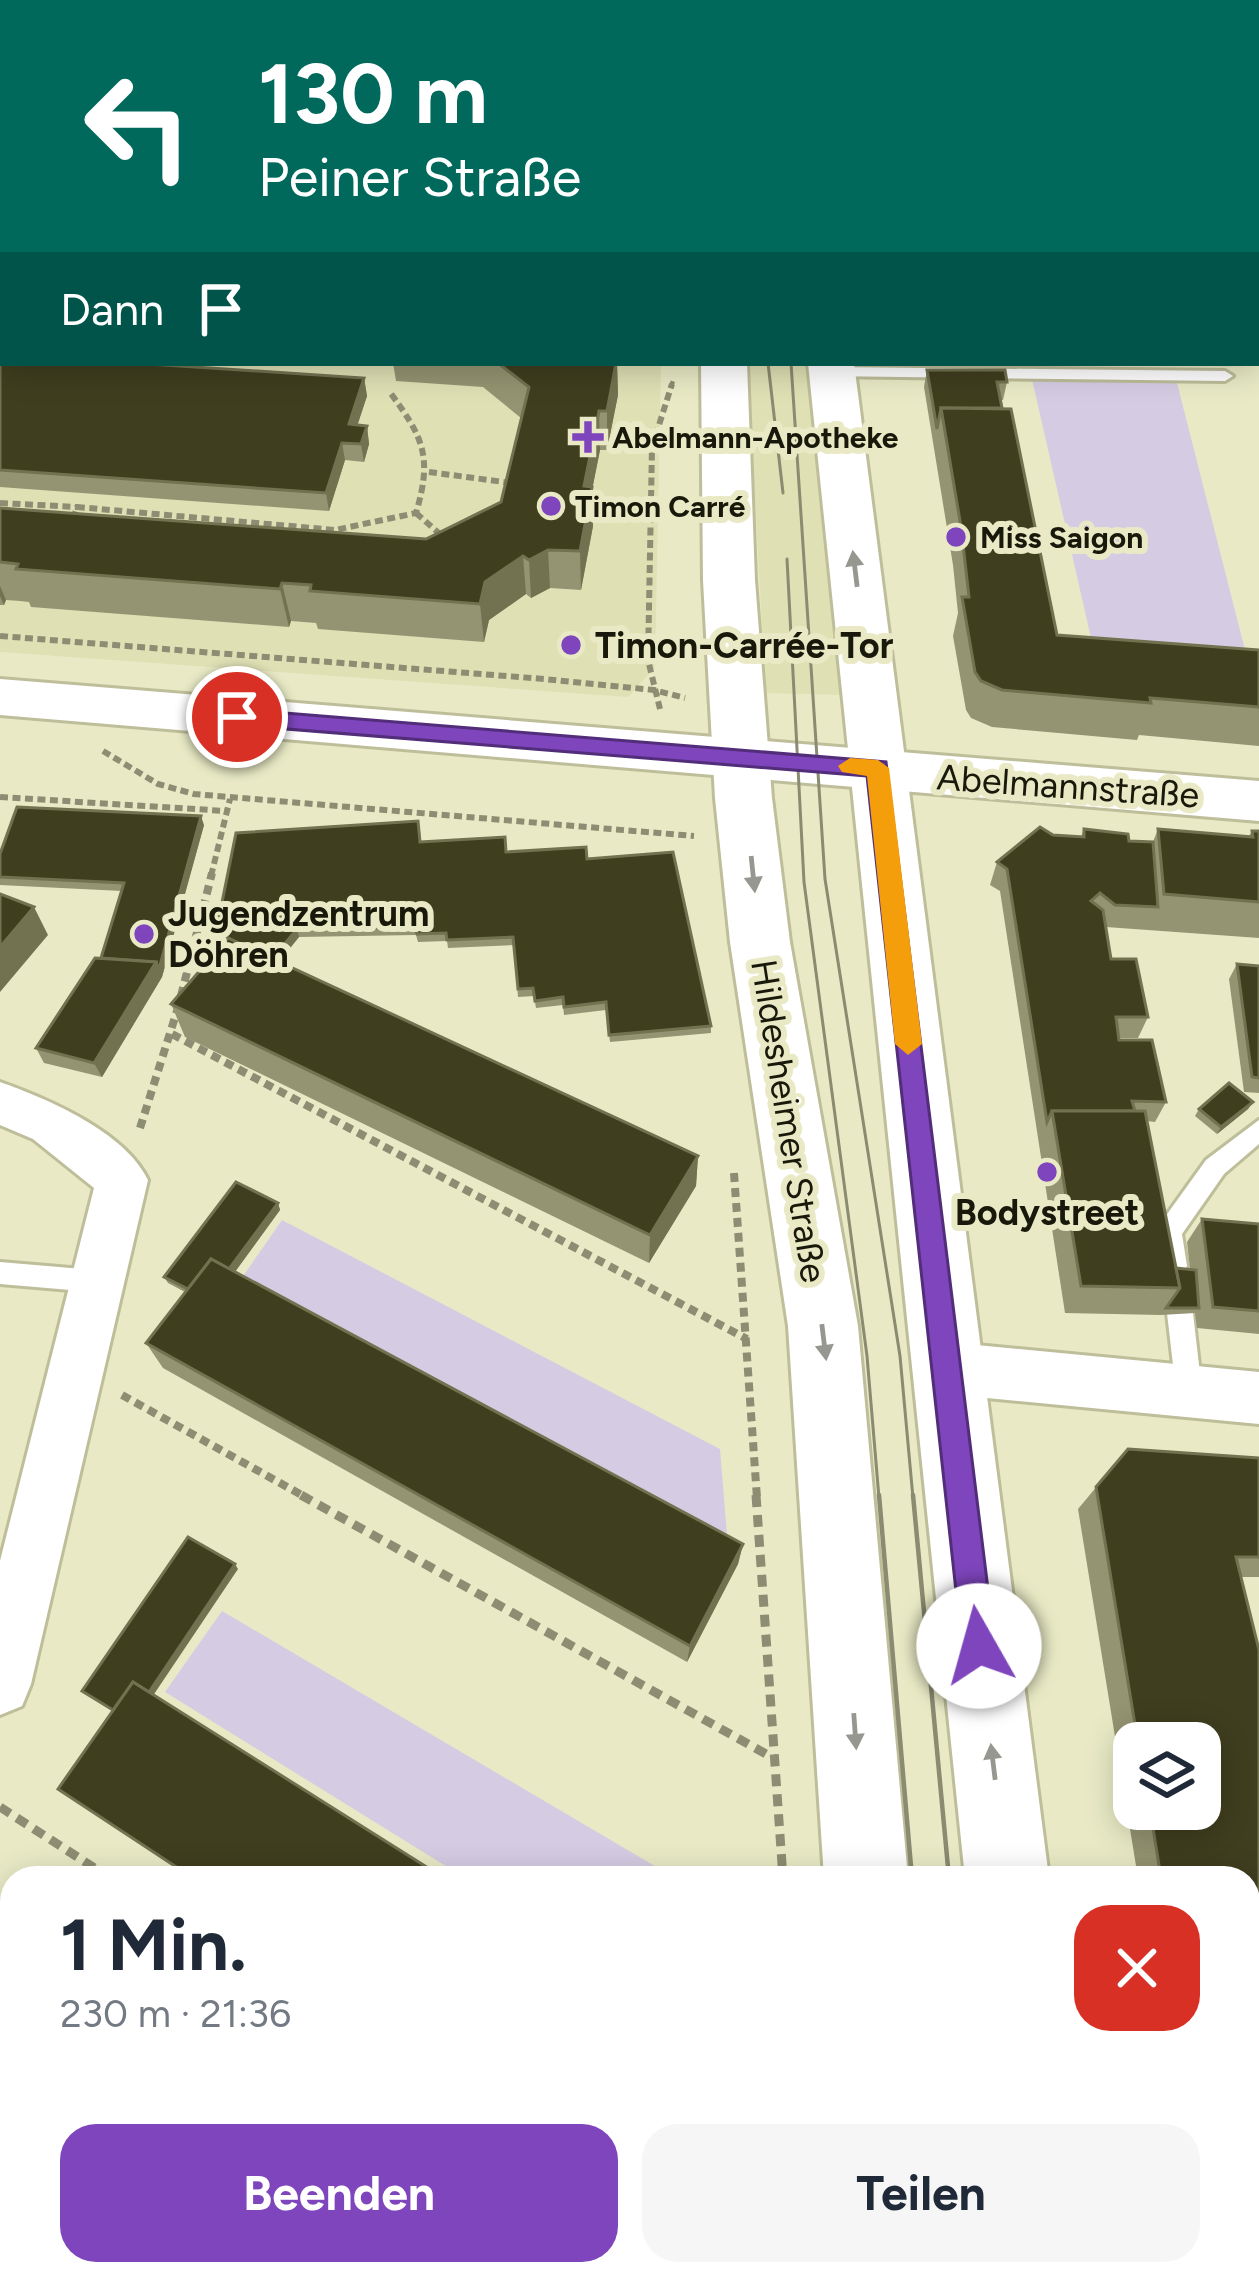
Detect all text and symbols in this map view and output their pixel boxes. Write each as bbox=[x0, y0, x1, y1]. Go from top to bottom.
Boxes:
text: 130 m bbox=[258, 43, 488, 144]
icon: left bbox=[60, 48, 216, 204]
text: Peiner Straße bbox=[258, 145, 581, 210]
icon: arrive bbox=[188, 276, 254, 342]
text: Dann bbox=[60, 282, 164, 336]
place label: Abelmann-Apotheke bbox=[612, 419, 899, 456]
marker: Abelmann-Apotheke bbox=[575, 424, 601, 450]
place label: Timon Carré bbox=[575, 488, 746, 525]
marker: Timon Carré bbox=[538, 493, 564, 519]
place label: Miss Saigon bbox=[980, 519, 1143, 556]
marker: Miss Saigon bbox=[943, 524, 969, 550]
one-way arrow bbox=[845, 549, 864, 587]
place label: Timon-Carrée-Tor bbox=[595, 624, 894, 667]
marker: Timon-Carrée-Tor bbox=[558, 632, 584, 658]
pin bbox=[186, 666, 288, 768]
icon: arrive bbox=[204, 684, 270, 750]
street label: Abelmannstraße bbox=[935, 755, 1201, 817]
one-way arrow bbox=[744, 856, 763, 893]
place label: Jugendzentrum Döhren bbox=[168, 892, 429, 976]
marker: Jugendzentrum Döhren bbox=[131, 921, 157, 947]
street label: Hildesheimer Straße bbox=[742, 956, 836, 1286]
marker: Bodystreet bbox=[1034, 1159, 1060, 1185]
place label: Bodystreet bbox=[955, 1191, 1139, 1234]
one-way arrow bbox=[815, 1324, 834, 1362]
position arrow bbox=[916, 1583, 1042, 1709]
one-way arrow bbox=[846, 1713, 865, 1750]
map controls bbox=[1113, 1722, 1221, 1830]
button: layers bbox=[1113, 1722, 1221, 1830]
one-way arrow bbox=[983, 1743, 1002, 1780]
text: 1 Min. bbox=[60, 1902, 247, 1988]
button: close bbox=[1074, 1905, 1200, 2031]
text: 230 m · 21:36 bbox=[60, 1990, 291, 2037]
button: Beenden bbox=[60, 2124, 618, 2262]
button: Teilen bbox=[642, 2124, 1200, 2262]

